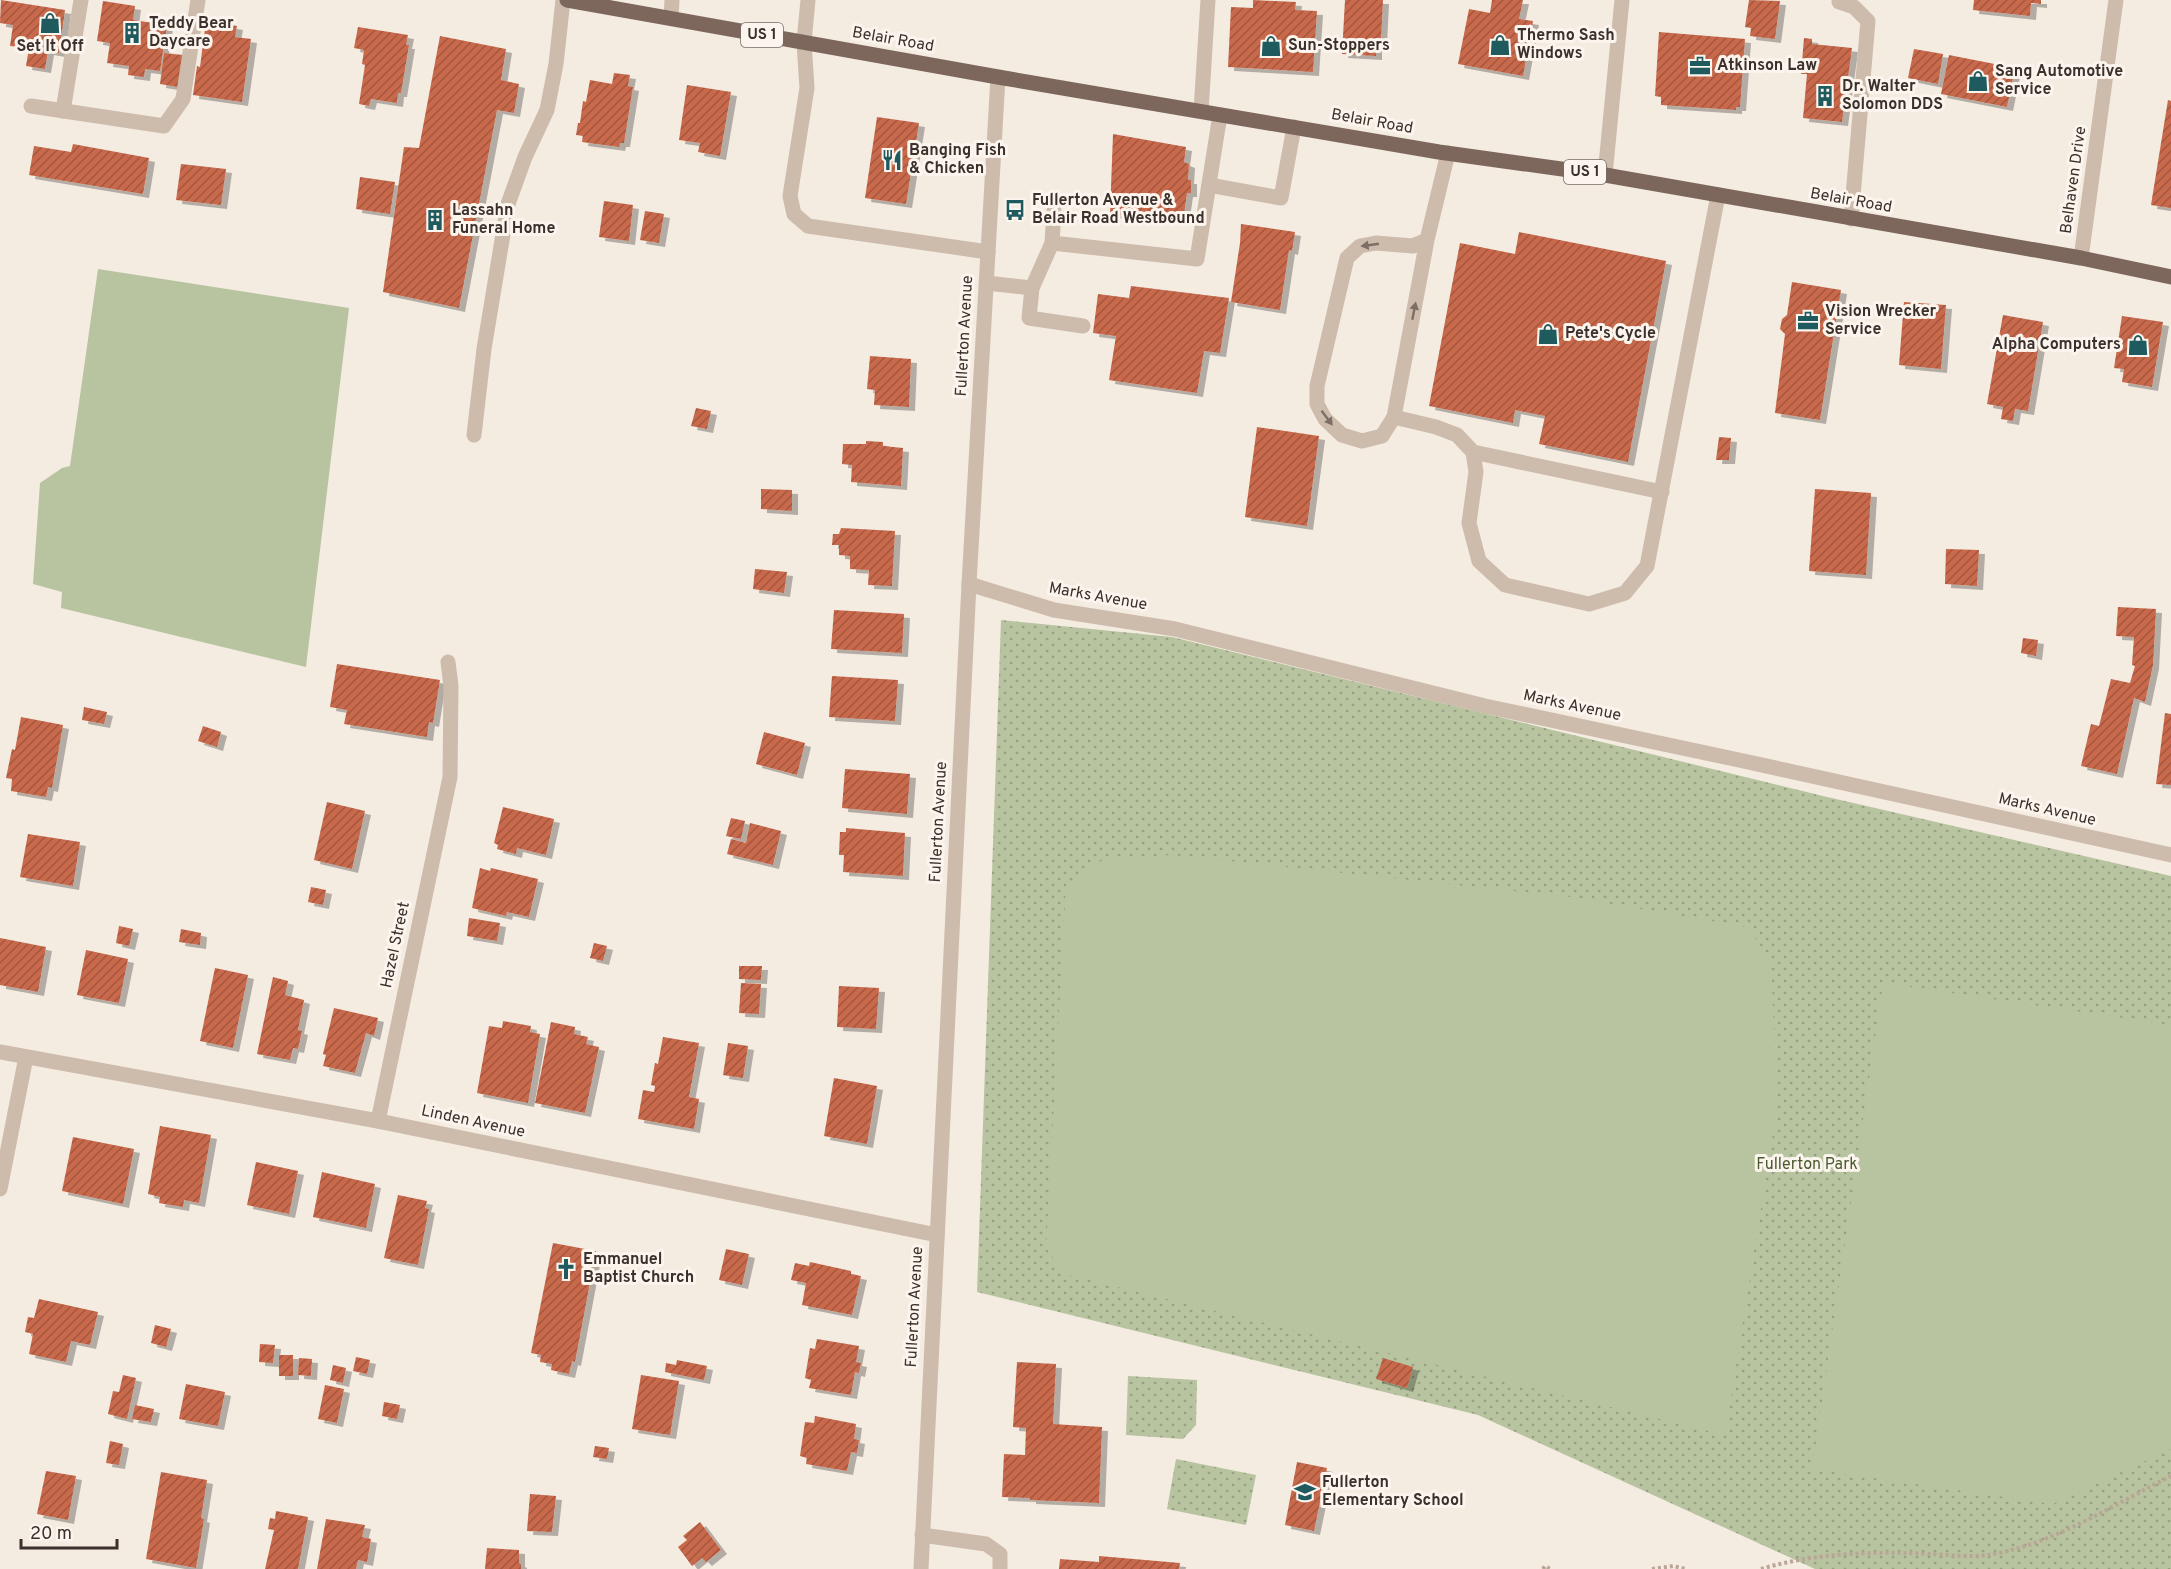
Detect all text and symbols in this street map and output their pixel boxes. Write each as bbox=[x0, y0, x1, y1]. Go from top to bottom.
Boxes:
shop icon: Set It Off bbox=[38, 11, 62, 35]
place label: Teddy Bear Daycare bbox=[149, 14, 234, 52]
building icon: Teddy Bear Daycare bbox=[120, 21, 144, 45]
road number: US 1 bbox=[741, 23, 783, 47]
street label: Belair Road bbox=[850, 23, 936, 57]
place label: Thermo Sash Windows bbox=[1517, 26, 1615, 64]
shop icon: Thermo Sash Windows bbox=[1488, 33, 1512, 57]
shop icon: Sun-Stoppers bbox=[1259, 34, 1283, 58]
place label: Sun-Stoppers bbox=[1288, 36, 1390, 56]
place label: Set It Off bbox=[17, 37, 84, 57]
office icon: Atkinson Law bbox=[1688, 54, 1712, 78]
place label: Atkinson Law bbox=[1717, 56, 1817, 76]
place label: Sang Automotive Service bbox=[1995, 62, 2123, 100]
shop icon: Sang Automotive Service bbox=[1966, 69, 1990, 93]
place label: Dr. Walter Solomon DDS bbox=[1842, 77, 1943, 115]
building icon: Dr. Walter Solomon DDS bbox=[1813, 84, 1837, 108]
street label: Belair Road bbox=[1329, 105, 1415, 139]
street label: Belhaven Drive bbox=[2057, 125, 2091, 235]
place label: Banging Fish & Chicken bbox=[909, 141, 1006, 179]
restaurant icon: Banging Fish & Chicken bbox=[880, 148, 904, 172]
road number: US 1 bbox=[1564, 160, 1606, 184]
street label: Belair Road bbox=[1808, 184, 1894, 218]
place label: Fullerton Avenue & Belair Road Westbound bbox=[1032, 191, 1205, 229]
bus stop icon: Fullerton Avenue & Belair Road Westbound bbox=[1003, 198, 1027, 222]
place label: Lassahn Funeral Home bbox=[452, 201, 555, 239]
building icon: Lassahn Funeral Home bbox=[423, 208, 447, 232]
one-way arrow bbox=[1360, 240, 1379, 249]
street label: Fullerton Avenue bbox=[952, 275, 978, 397]
one-way arrow bbox=[1410, 301, 1419, 320]
place label: Vision Wrecker Service bbox=[1825, 302, 1937, 340]
office icon: Vision Wrecker Service bbox=[1796, 309, 1820, 333]
shop icon: Pete's Cycle bbox=[1536, 322, 1560, 346]
place label: Pete's Cycle bbox=[1565, 324, 1656, 344]
shop icon: Alpha Computers bbox=[2126, 333, 2150, 357]
place label: Alpha Computers bbox=[1992, 335, 2121, 355]
one-way arrow bbox=[1320, 411, 1332, 426]
street label: Marks Avenue bbox=[1047, 579, 1149, 615]
street label: Marks Avenue bbox=[1521, 686, 1623, 726]
street label: Fullerton Avenue bbox=[926, 761, 952, 883]
street label: Marks Avenue bbox=[1996, 789, 2098, 831]
street label: Hazel Street bbox=[377, 900, 415, 990]
street label: Linden Avenue bbox=[419, 1101, 527, 1143]
park label: Fullerton Park bbox=[1756, 1155, 1858, 1175]
street label: Fullerton Avenue bbox=[902, 1246, 928, 1368]
place label: Emmanuel Baptist Church bbox=[583, 1250, 694, 1288]
church icon: Emmanuel Baptist Church bbox=[554, 1257, 578, 1281]
place label: Fullerton Elementary School bbox=[1322, 1473, 1464, 1511]
school or university icon: Fullerton Elementary School bbox=[1293, 1480, 1317, 1504]
scale bar bbox=[21, 1512, 117, 1550]
text: 20 m bbox=[30, 1523, 72, 1546]

